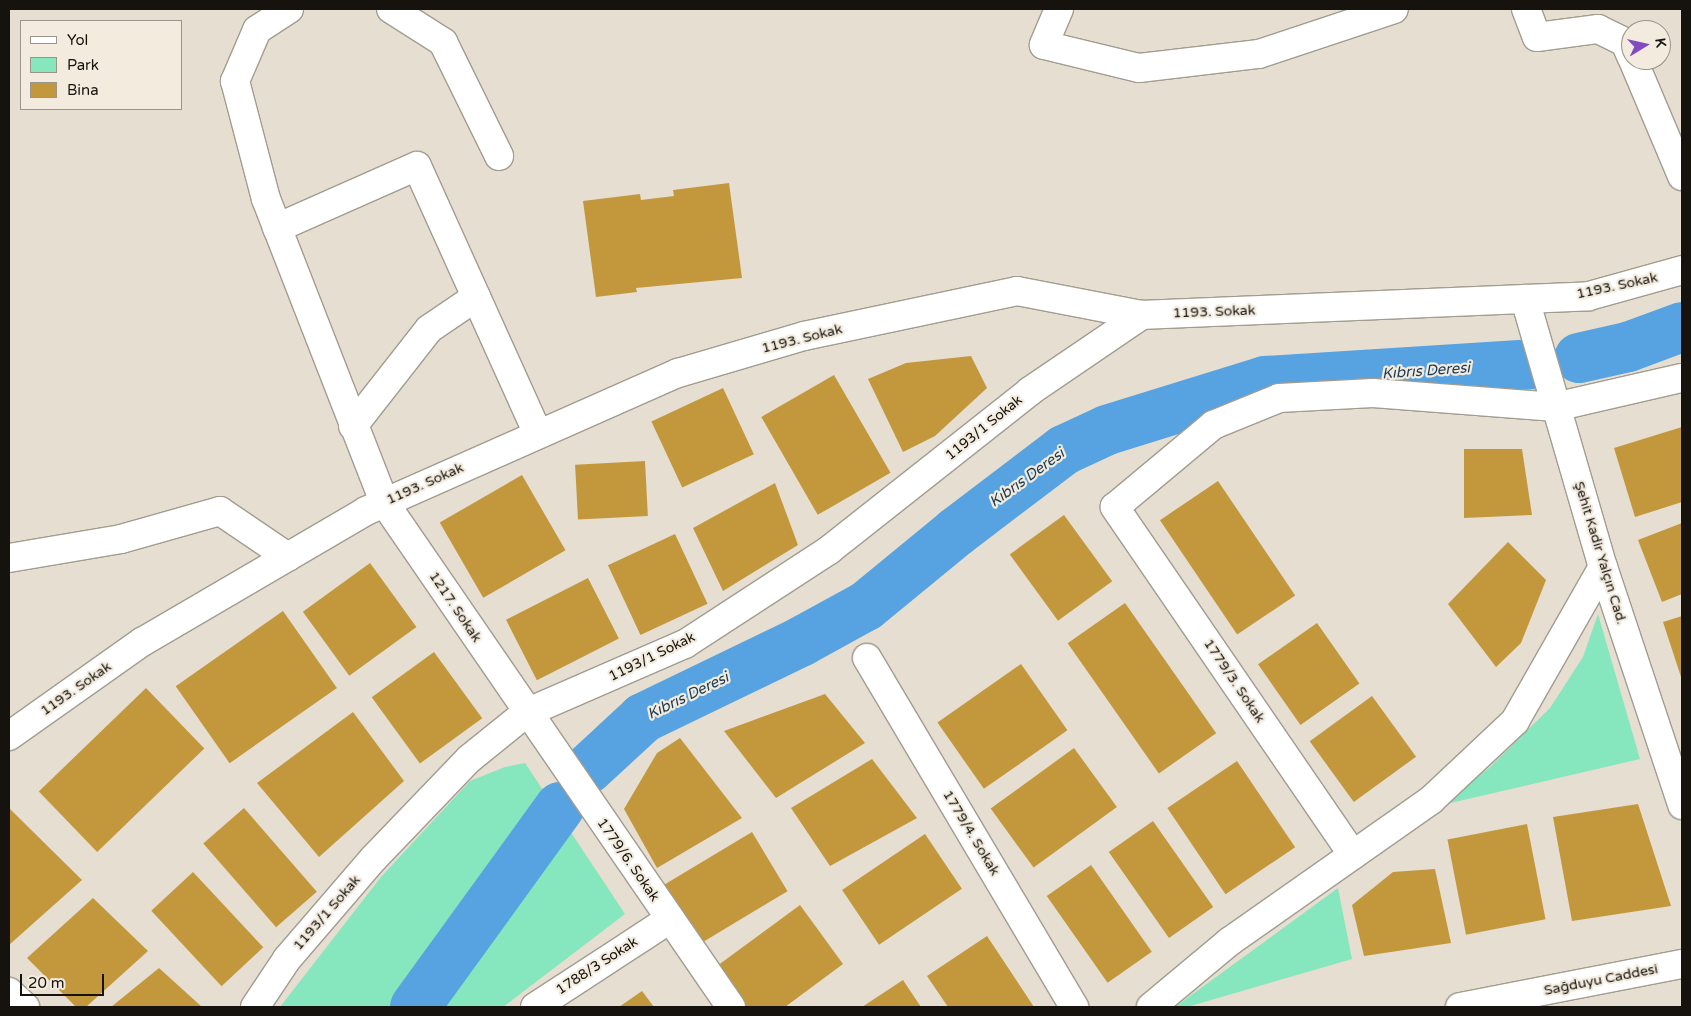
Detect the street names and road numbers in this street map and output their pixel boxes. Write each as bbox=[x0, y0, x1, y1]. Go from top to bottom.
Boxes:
street label: 1193. Sokak bbox=[1575, 269, 1659, 303]
street label: 1193. Sokak bbox=[1172, 302, 1256, 322]
street label: 1193. Sokak bbox=[760, 321, 844, 357]
street label: 1193/1 Sokak bbox=[942, 392, 1026, 464]
street label: 1193. Sokak bbox=[384, 460, 466, 508]
street label: Şehit Kadir Yalçın Cad. bbox=[1570, 480, 1630, 626]
street label: 1217. Sokak bbox=[425, 568, 485, 646]
street label: 1193/1 Sokak bbox=[606, 629, 698, 685]
street label: 1779/3. Sokak bbox=[1200, 636, 1268, 726]
street label: 1193. Sokak bbox=[37, 658, 115, 720]
street label: 1779/4. Sokak bbox=[939, 787, 1003, 879]
street label: 1779/6. Sokak bbox=[593, 815, 663, 905]
street label: 1193/1 Sokak bbox=[290, 872, 364, 954]
street label: 1788/3 Sokak bbox=[553, 933, 641, 999]
street label: Sağduyu Caddesi bbox=[1543, 961, 1659, 999]

